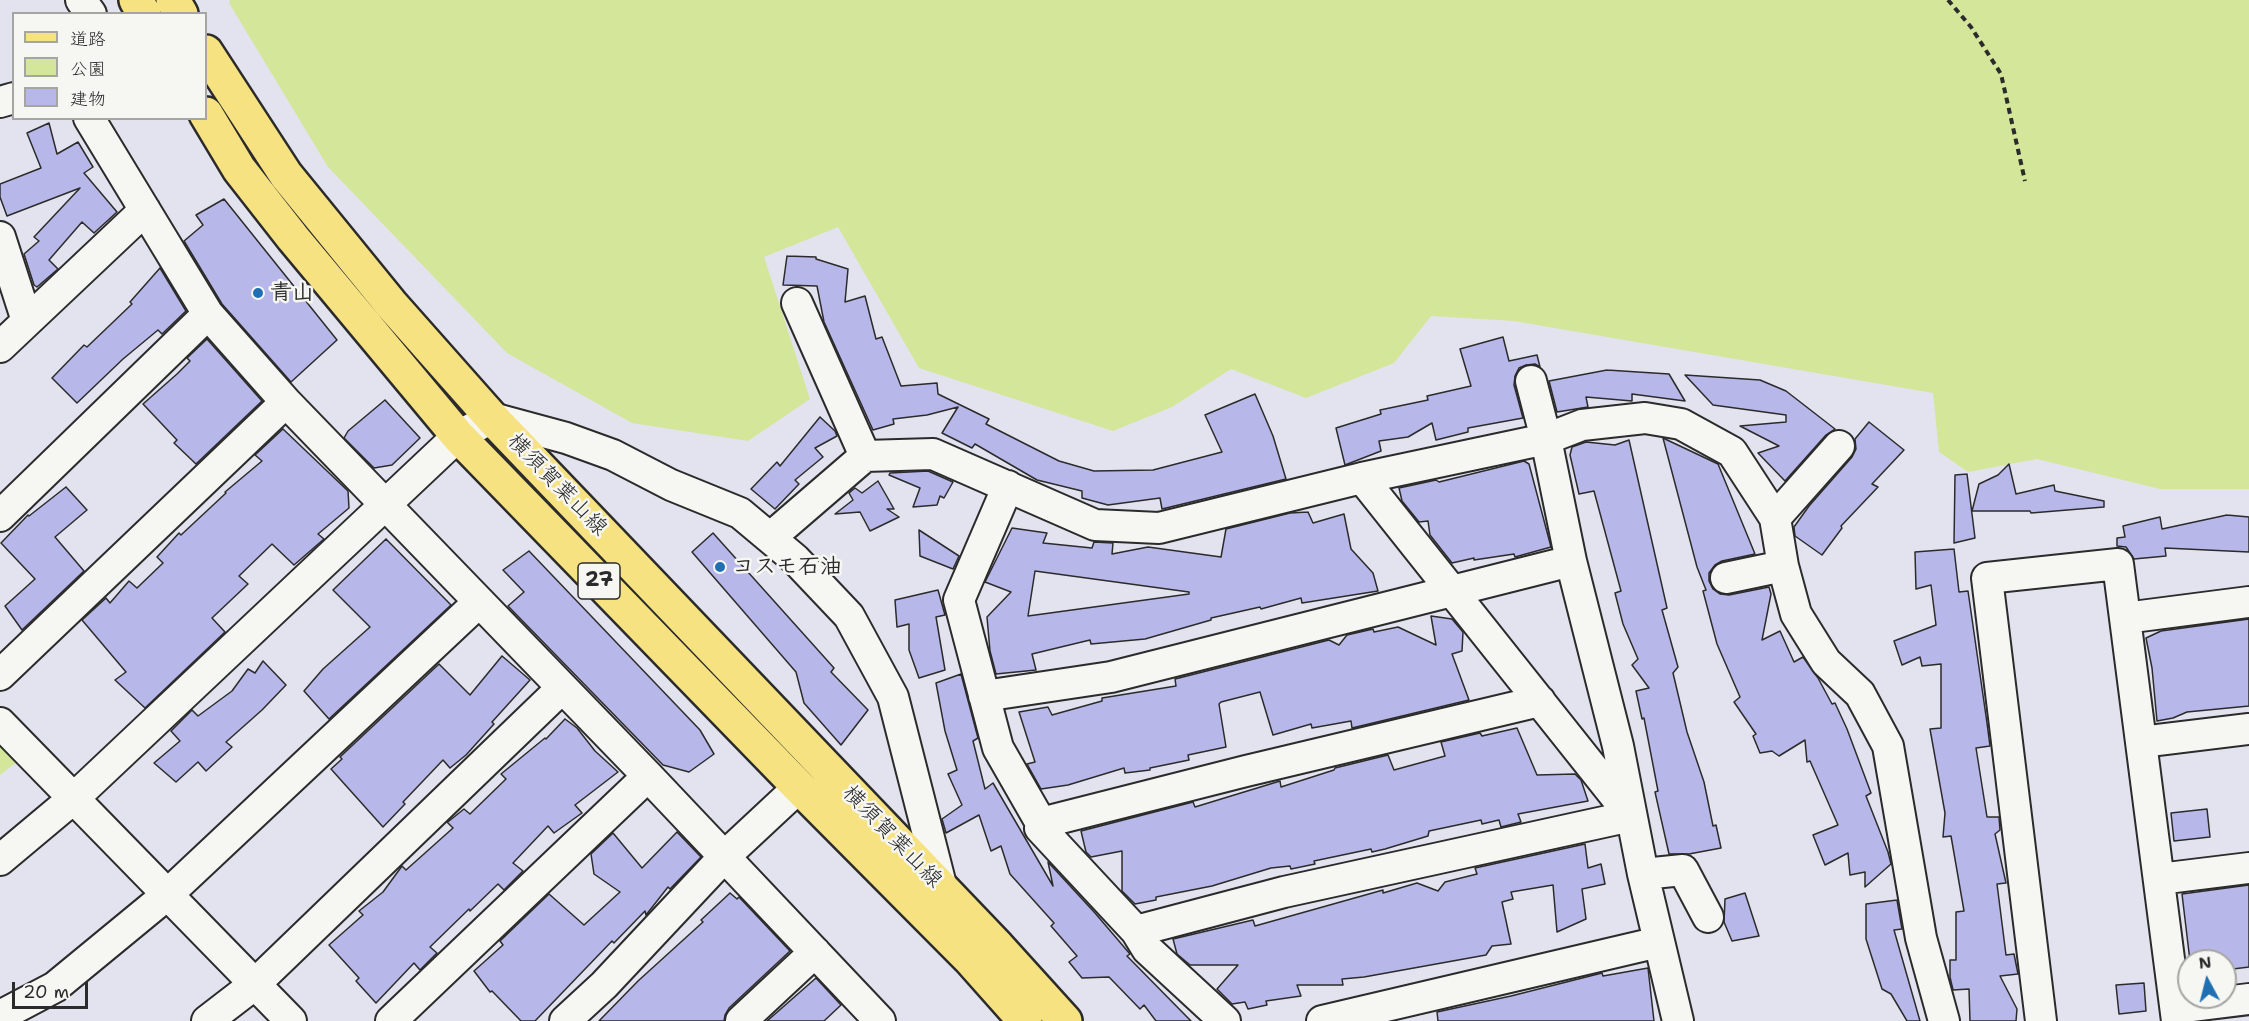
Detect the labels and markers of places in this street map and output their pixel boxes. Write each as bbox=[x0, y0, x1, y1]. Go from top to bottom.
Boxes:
place label: 青山 bbox=[270, 280, 314, 306]
marker: 青山 bbox=[251, 286, 265, 300]
place label: コスモ石油 bbox=[732, 554, 842, 580]
marker: コスモ石油 bbox=[713, 560, 727, 574]

